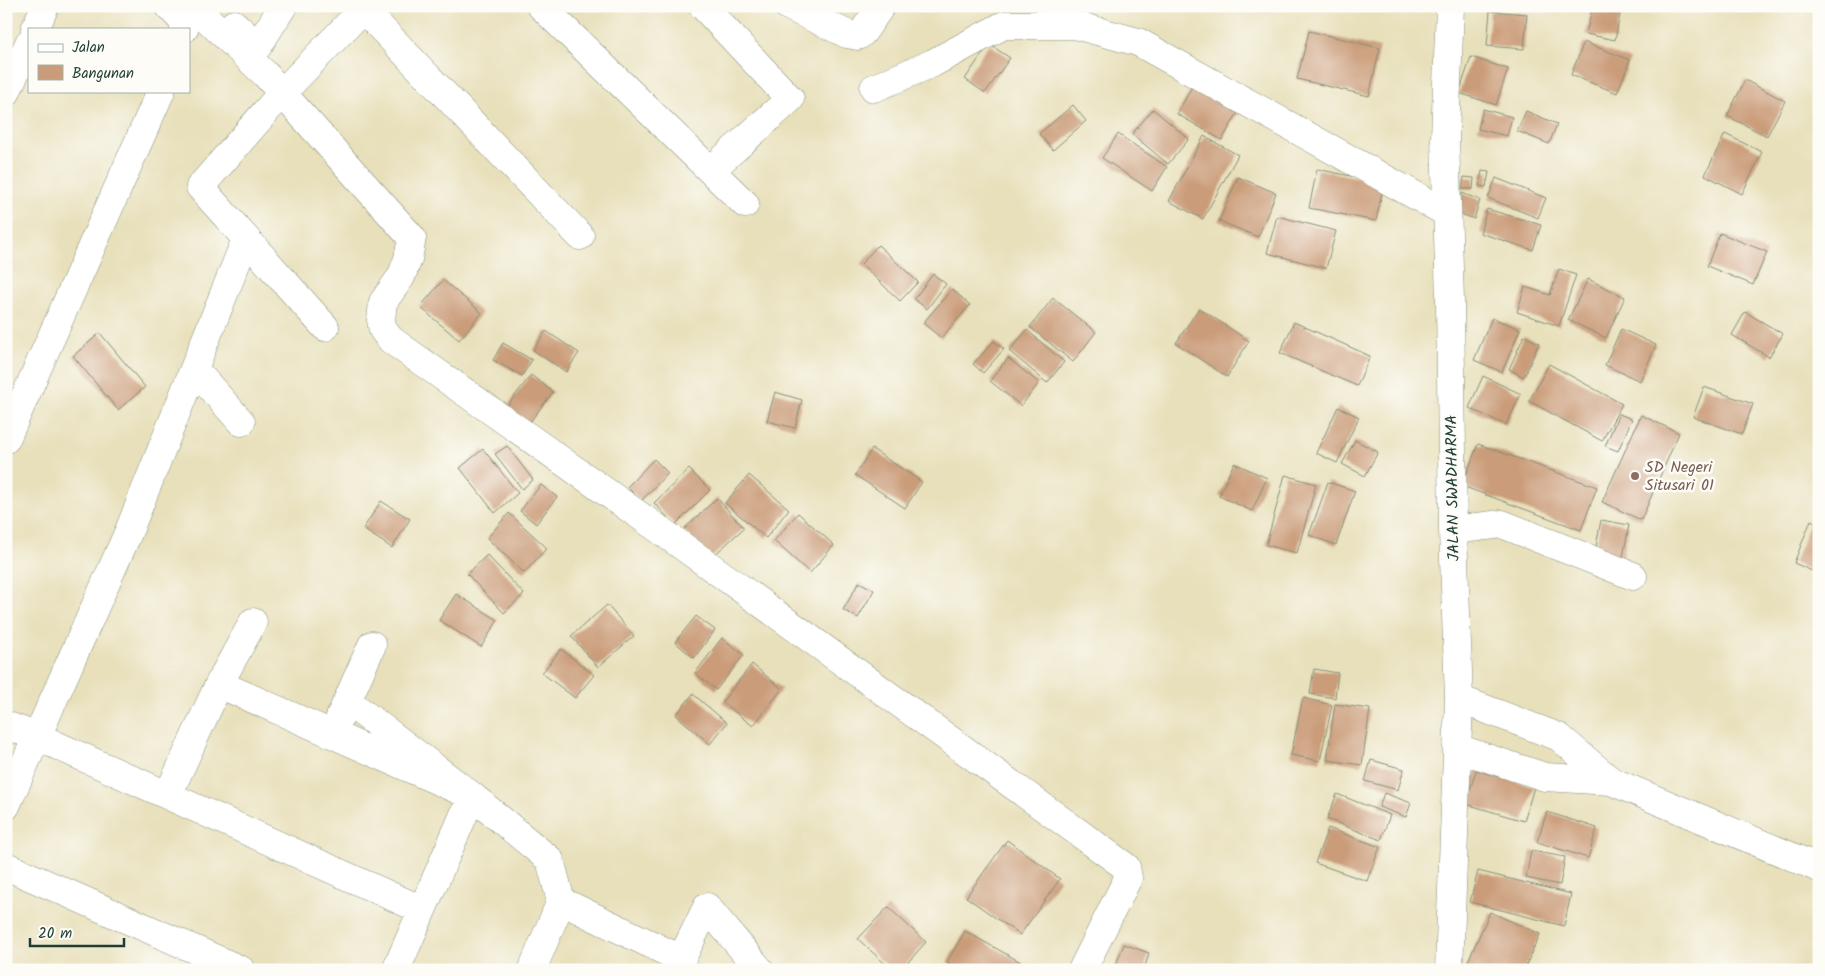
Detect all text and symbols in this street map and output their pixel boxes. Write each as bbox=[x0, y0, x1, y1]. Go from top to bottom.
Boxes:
legend bbox=[28, 28, 190, 92]
text: Jalan bbox=[72, 36, 105, 60]
text: Bangunan bbox=[72, 62, 134, 86]
street label: JALAN SWADHARMA bbox=[1439, 414, 1467, 561]
place label: SD Negeri Situsari 01 bbox=[1645, 455, 1714, 498]
marker: SD Negeri Situsari 01 bbox=[1629, 470, 1641, 482]
scale bar bbox=[30, 916, 124, 948]
text: 20 m bbox=[38, 922, 72, 946]

